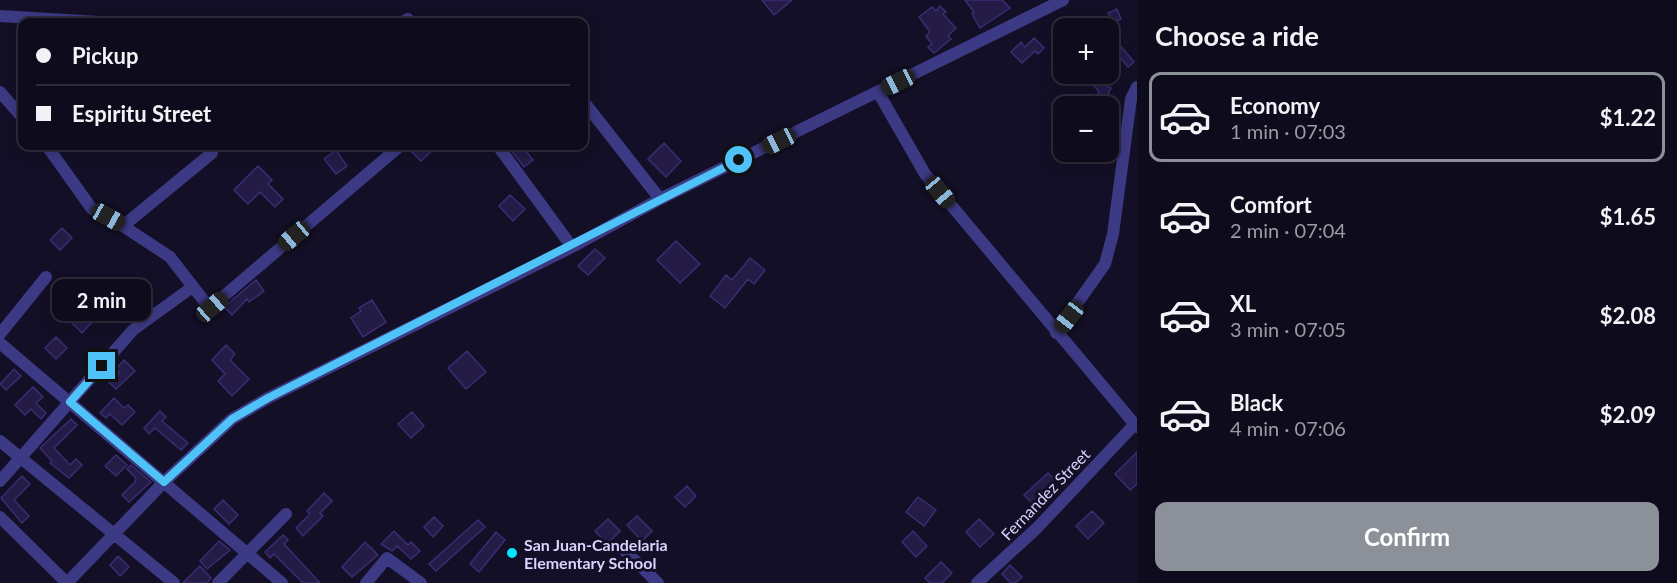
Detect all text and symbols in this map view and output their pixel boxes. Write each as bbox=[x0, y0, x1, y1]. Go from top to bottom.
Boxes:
map controls bbox=[1053, 18, 1119, 162]
button: + bbox=[1053, 18, 1119, 84]
text: Choose a ride bbox=[1155, 19, 1319, 52]
text: Pickup bbox=[72, 42, 138, 69]
car bbox=[878, 66, 918, 98]
icon: car bbox=[1158, 90, 1212, 144]
text: Economy bbox=[1230, 92, 1320, 119]
button: − bbox=[1053, 96, 1119, 162]
text: Espiritu Street bbox=[72, 100, 211, 127]
text: $1.22 bbox=[1600, 104, 1656, 131]
text: 1 min · 07:03 bbox=[1230, 119, 1346, 143]
car bbox=[759, 125, 799, 157]
route start bbox=[725, 146, 752, 173]
car bbox=[922, 172, 958, 212]
icon: car bbox=[1158, 189, 1212, 243]
text: Comfort bbox=[1230, 191, 1312, 218]
car bbox=[88, 200, 128, 234]
text: $1.65 bbox=[1600, 203, 1656, 230]
car bbox=[274, 218, 314, 254]
text: 2 min · 07:04 bbox=[1230, 218, 1346, 242]
callout: 2 min bbox=[52, 279, 152, 321]
text: 2 min bbox=[77, 288, 126, 312]
car bbox=[193, 288, 231, 326]
icon: car bbox=[1158, 288, 1212, 342]
text: XL bbox=[1230, 290, 1256, 317]
car bbox=[1051, 297, 1087, 337]
text: $2.08 bbox=[1600, 302, 1656, 329]
text: 3 min · 07:05 bbox=[1230, 317, 1346, 341]
route end bbox=[88, 352, 115, 379]
icon: car bbox=[1158, 387, 1212, 441]
text: Black bbox=[1230, 389, 1283, 416]
text: $2.09 bbox=[1600, 401, 1656, 428]
text: 4 min · 07:06 bbox=[1230, 416, 1346, 440]
street label: Fernandez Street bbox=[997, 444, 1093, 544]
button: Confirm bbox=[1155, 502, 1659, 571]
place label: San Juan-Candelaria Elementary School bbox=[524, 535, 668, 572]
marker: San Juan-Candelaria Elementary School bbox=[505, 546, 519, 560]

